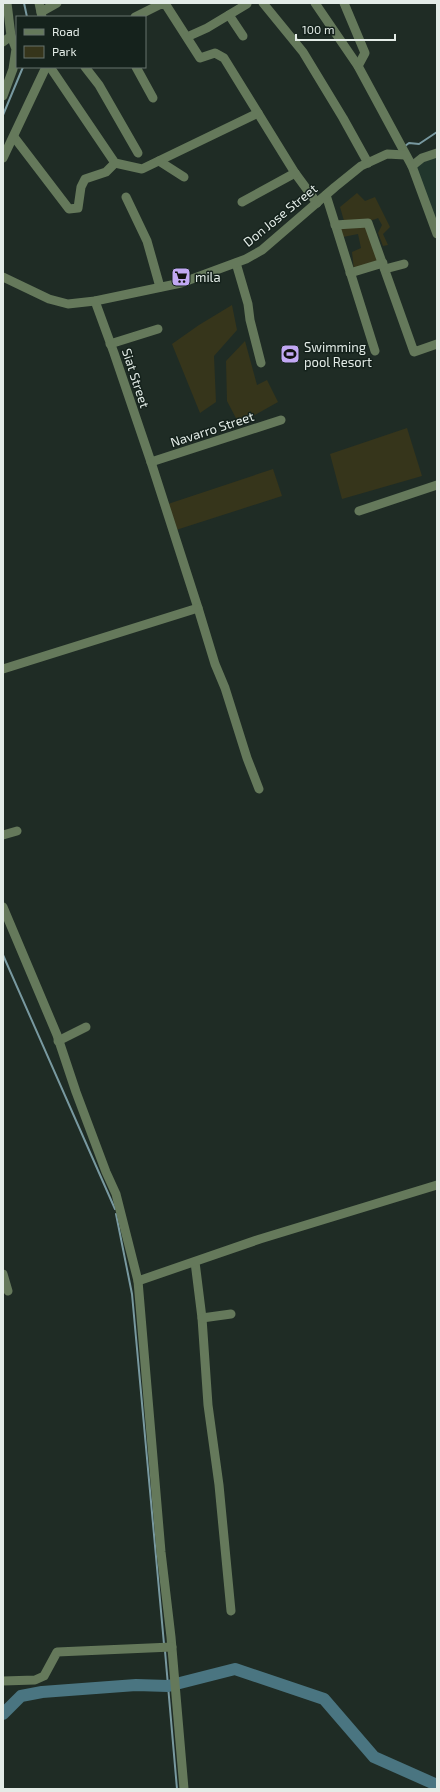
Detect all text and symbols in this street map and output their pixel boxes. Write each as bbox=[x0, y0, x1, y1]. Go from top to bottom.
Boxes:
legend bbox=[16, 16, 146, 68]
scale bar bbox=[296, 16, 395, 42]
text: 100 m bbox=[302, 22, 334, 36]
text: Road bbox=[52, 24, 80, 38]
text: Park bbox=[52, 44, 77, 58]
street label: Don Jose Street bbox=[240, 180, 320, 250]
supermarket icon: mila bbox=[170, 266, 192, 288]
place label: mila bbox=[195, 269, 221, 285]
place label: Swimming pool Resort bbox=[304, 339, 372, 370]
sports icon: Swimming pool Resort bbox=[279, 343, 301, 365]
street label: Siat Street bbox=[119, 346, 153, 410]
street label: Navarro Street bbox=[168, 408, 256, 450]

